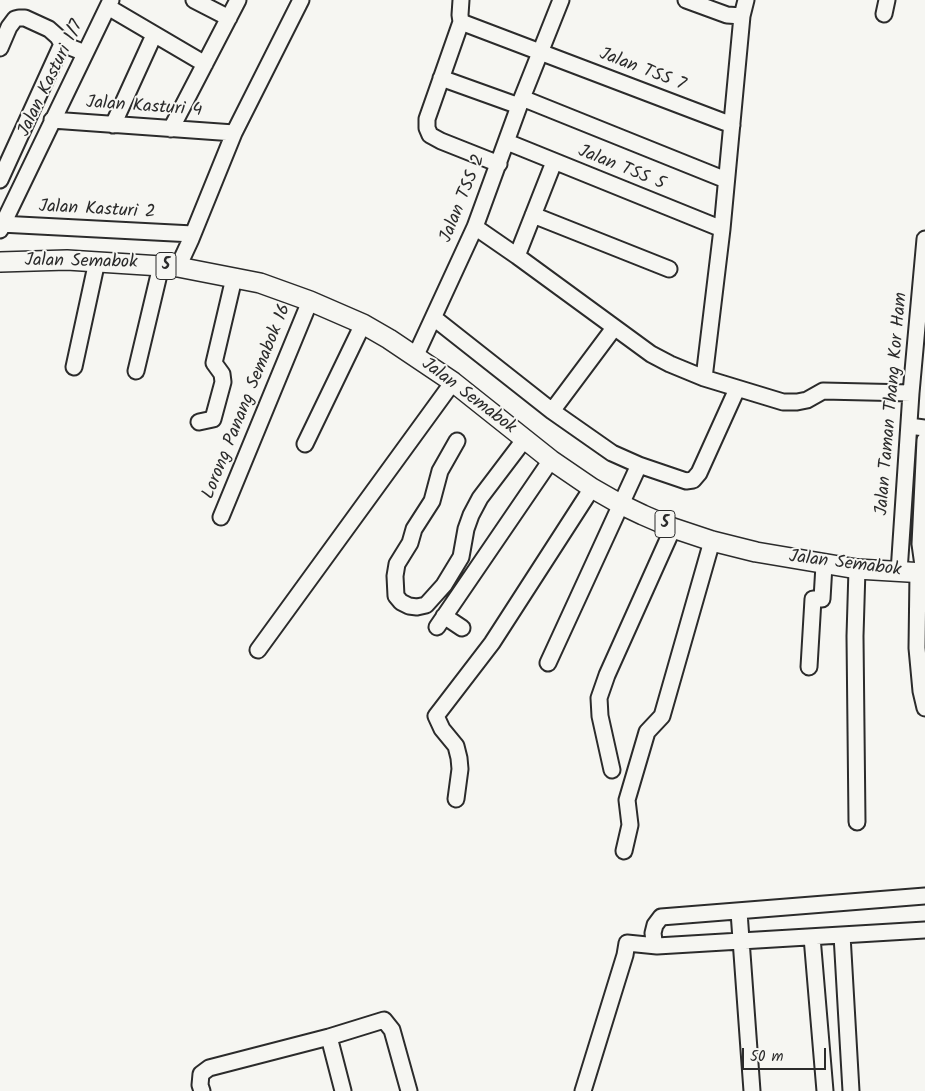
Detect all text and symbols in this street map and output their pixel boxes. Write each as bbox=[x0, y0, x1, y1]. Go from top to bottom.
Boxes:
street label: Jalan Kasturi 1/7 bbox=[15, 17, 89, 141]
street label: Jalan TSS 7 bbox=[596, 45, 688, 97]
street label: Jalan Kasturi 4 bbox=[85, 93, 203, 123]
street label: Jalan TSS 5 bbox=[574, 142, 668, 196]
street label: Jalan TSS 2 bbox=[437, 152, 491, 246]
street label: Jalan Kasturi 2 bbox=[38, 197, 156, 225]
street label: Jalan Semabok bbox=[24, 251, 138, 275]
road number: 5 bbox=[156, 252, 176, 280]
street label: Jalan Taman Thang Kor Ham bbox=[872, 291, 914, 517]
street label: Lorong Panang Semabok 16 bbox=[199, 301, 297, 503]
street label: Jalan Semabok bbox=[416, 354, 520, 440]
road number: 5 bbox=[655, 510, 675, 538]
street label: Jalan Semabok bbox=[788, 547, 902, 583]
scale bar bbox=[745, 1038, 829, 1070]
text: 50 m bbox=[750, 1045, 784, 1069]

